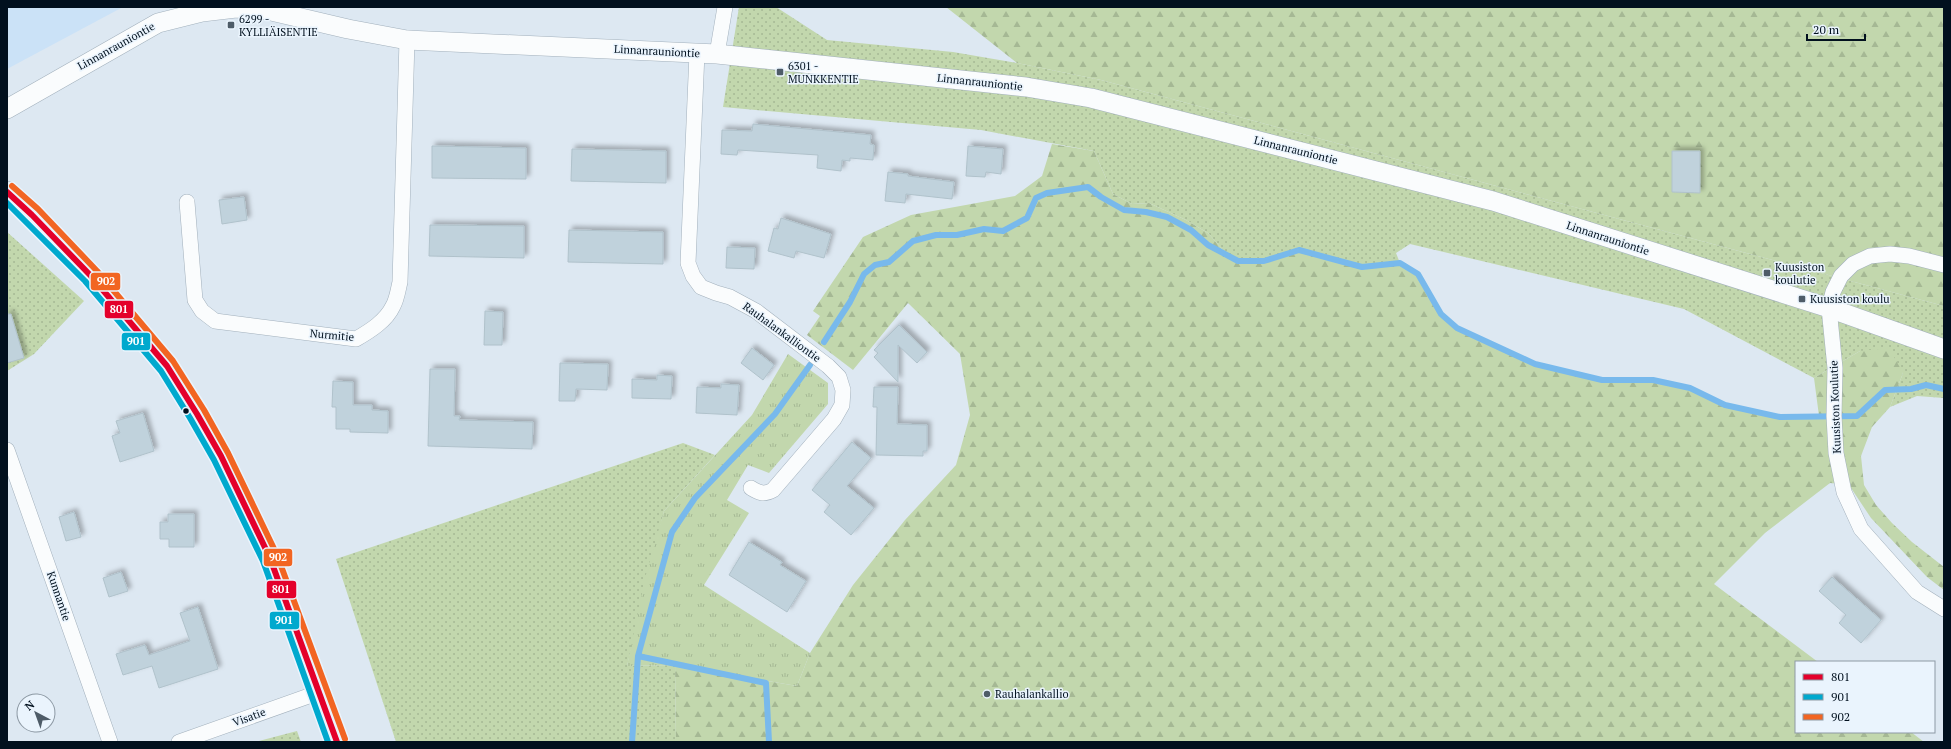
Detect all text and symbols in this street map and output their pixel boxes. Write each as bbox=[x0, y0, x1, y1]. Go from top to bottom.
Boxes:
place label: 6299 - KYLLIÄISENTIE bbox=[239, 12, 318, 39]
scale bar bbox=[1807, 16, 1865, 42]
street label: Linnanrauniontie bbox=[75, 19, 157, 73]
marker: 6299 - KYLLIÄISENTIE bbox=[226, 20, 236, 30]
text: 20 m bbox=[1813, 22, 1840, 37]
street label: Linnanrauniontie bbox=[614, 42, 701, 60]
place label: 6301 - MUNKKENTIE bbox=[788, 59, 859, 86]
marker: 6301 - MUNKKENTIE bbox=[775, 67, 785, 77]
street label: Linnanrauniontie bbox=[937, 71, 1024, 94]
street label: Linnanrauniontie bbox=[1253, 133, 1340, 167]
street label: Linnanrauniontie bbox=[1565, 218, 1651, 258]
place label: Kuusiston koulutie bbox=[1775, 260, 1825, 287]
marker: Kuusiston koulutie bbox=[1762, 268, 1772, 278]
line badge: 902 bbox=[90, 272, 121, 291]
text: 902 bbox=[97, 274, 115, 288]
place label: Kuusiston koulu bbox=[1810, 292, 1890, 306]
marker: Kuusiston koulu bbox=[1797, 294, 1807, 304]
street label: Rauhalankalliontie bbox=[740, 299, 824, 365]
line badge: 801 bbox=[104, 300, 134, 319]
text: 801 bbox=[110, 302, 128, 316]
street label: Nurmitie bbox=[309, 326, 355, 344]
line badge: 901 bbox=[121, 332, 151, 351]
text: 901 bbox=[127, 334, 145, 348]
street label: Kuusiston Koulutie bbox=[1826, 360, 1844, 454]
unlabelled marker bbox=[181, 406, 191, 416]
line badge: 902 bbox=[263, 548, 293, 567]
text: 902 bbox=[269, 550, 287, 564]
street label: Kunnantie bbox=[44, 569, 74, 623]
line badge: 801 bbox=[266, 580, 297, 599]
text: 801 bbox=[272, 582, 290, 596]
line badge: 901 bbox=[269, 611, 300, 630]
text: 901 bbox=[275, 613, 293, 627]
legend bbox=[1795, 661, 1935, 733]
text: 801 bbox=[1831, 669, 1850, 684]
place label: Rauhalankallio bbox=[995, 687, 1069, 701]
marker: Rauhalankallio bbox=[982, 689, 992, 699]
text: 901 bbox=[1831, 689, 1850, 704]
north arrow bbox=[16, 693, 56, 733]
text: N bbox=[22, 697, 38, 713]
street label: Visatie bbox=[231, 704, 268, 729]
text: 902 bbox=[1831, 709, 1850, 724]

